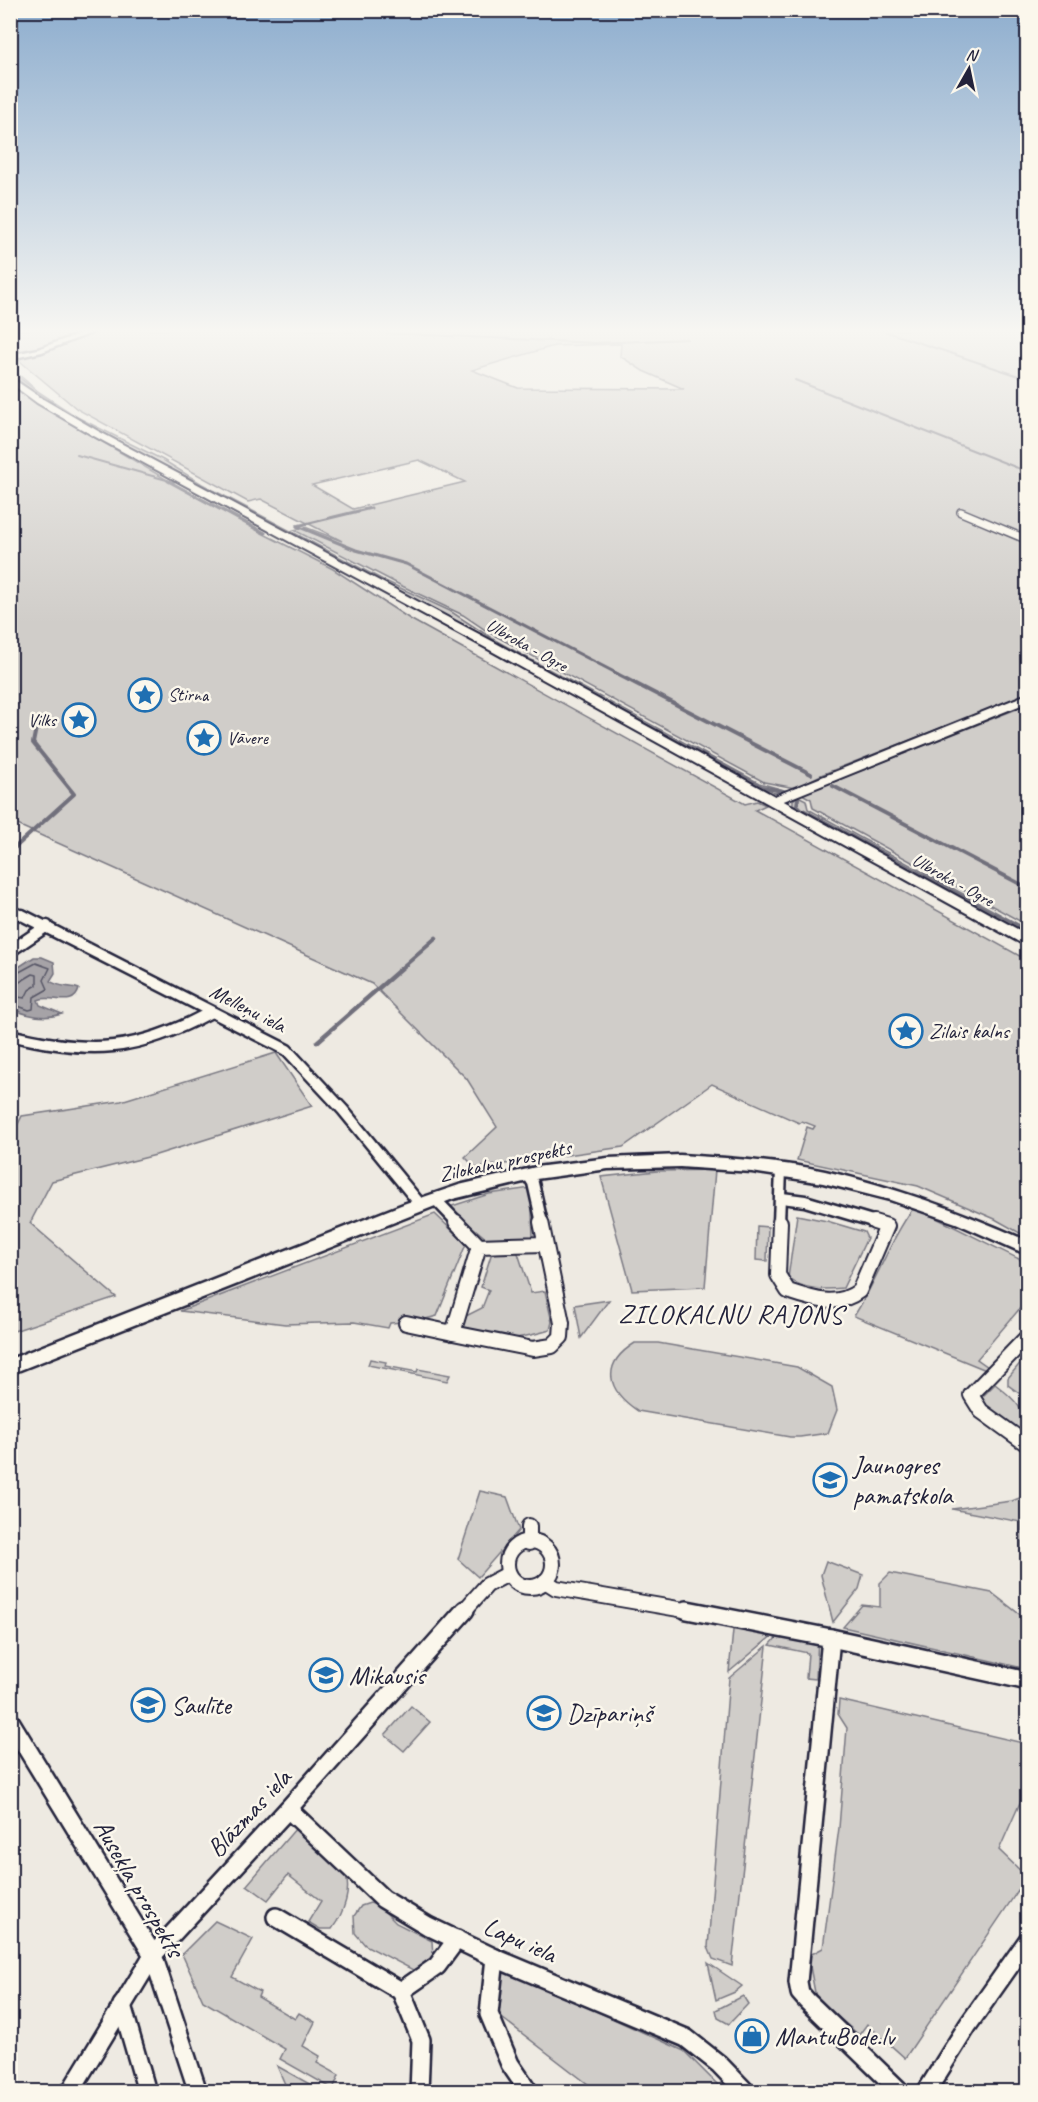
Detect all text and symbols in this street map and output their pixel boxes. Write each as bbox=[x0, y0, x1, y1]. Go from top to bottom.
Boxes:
north arrow bbox=[939, 39, 999, 99]
text: N bbox=[965, 45, 981, 66]
street label: Ulbroka - Ogre bbox=[483, 614, 572, 677]
place icon: Stirna bbox=[127, 677, 163, 713]
place label: Stirna bbox=[168, 684, 210, 706]
place icon: Vilks bbox=[61, 702, 97, 738]
place label: Vilks bbox=[28, 709, 58, 731]
place icon: Vāvere bbox=[186, 720, 222, 756]
place label: Vāvere bbox=[227, 727, 269, 749]
street label: Ulbroka - Ogre bbox=[909, 849, 998, 912]
street label: Melleņu iela bbox=[206, 978, 292, 1039]
place icon: Zilais kalns bbox=[888, 1013, 924, 1049]
place label: Zilais kalns bbox=[929, 1018, 1011, 1044]
street label: Zilokalnu prospekts bbox=[437, 1134, 575, 1188]
district label: ZILOKALNU RAJONS bbox=[618, 1297, 847, 1331]
place label: Jaunogres pamatskola bbox=[851, 1449, 954, 1512]
school or university icon: Jaunogres pamatskola bbox=[812, 1462, 848, 1498]
school or university icon: Mikausis bbox=[308, 1657, 344, 1693]
place label: Mikausis bbox=[349, 1659, 427, 1692]
school or university icon: Saulīte bbox=[130, 1687, 166, 1723]
place label: Saulīte bbox=[171, 1689, 233, 1722]
school or university icon: Dzīpariņš bbox=[526, 1695, 562, 1731]
place label: Dzīpariņš bbox=[567, 1697, 656, 1730]
street label: Blāzmas iela bbox=[200, 1761, 299, 1864]
street label: Ausekļa prospekts bbox=[86, 1813, 193, 1965]
street label: Lapu iela bbox=[478, 1909, 563, 1971]
shop icon: MantuBode.lv bbox=[734, 2018, 770, 2054]
place label: MantuBode.lv bbox=[775, 2020, 897, 2053]

